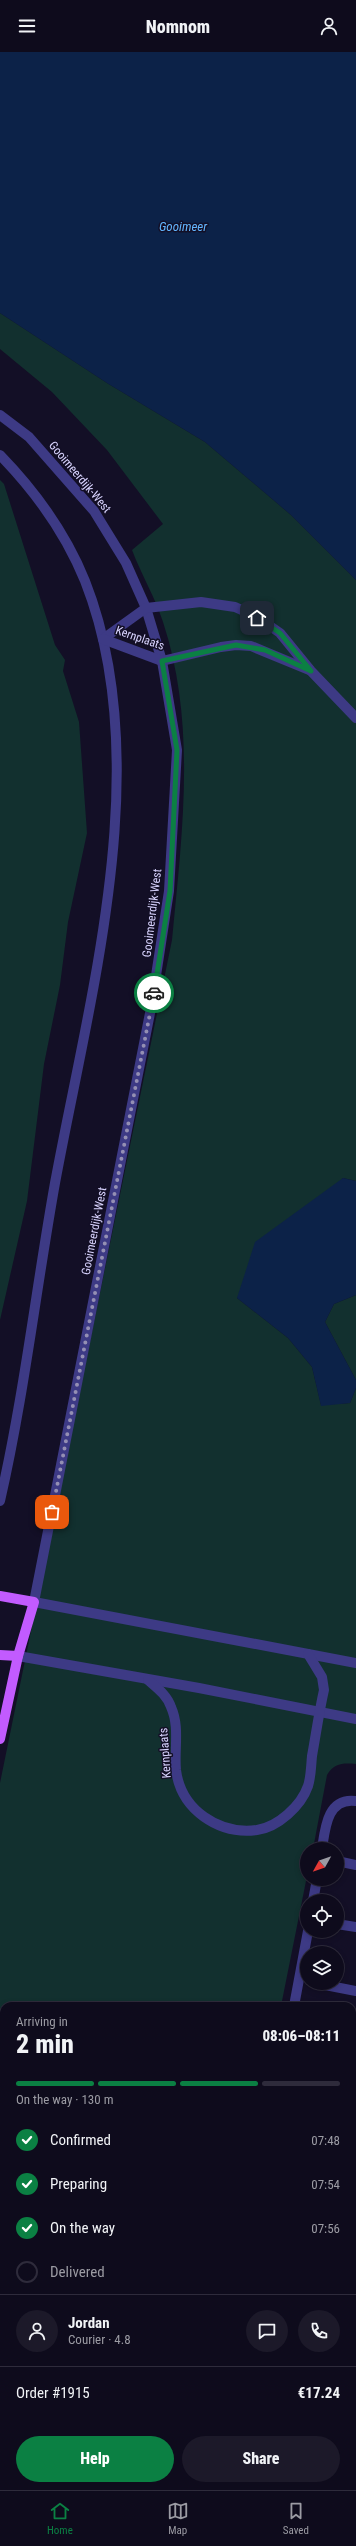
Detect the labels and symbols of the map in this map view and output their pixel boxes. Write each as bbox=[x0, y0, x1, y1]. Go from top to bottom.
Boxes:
water label: Gooimeer bbox=[159, 219, 208, 234]
street label: Gooimeerdijk-West bbox=[46, 438, 114, 516]
pin bbox=[240, 601, 274, 635]
street label: Kernplaats bbox=[114, 623, 166, 653]
street label: Gooimeerdijk-West bbox=[140, 867, 164, 958]
courier bbox=[134, 973, 174, 1013]
street label: Gooimeerdijk-West bbox=[79, 1185, 109, 1276]
pin bbox=[35, 1495, 69, 1529]
street label: Kernplaats bbox=[156, 1727, 174, 1779]
north arrow bbox=[300, 1842, 344, 1886]

